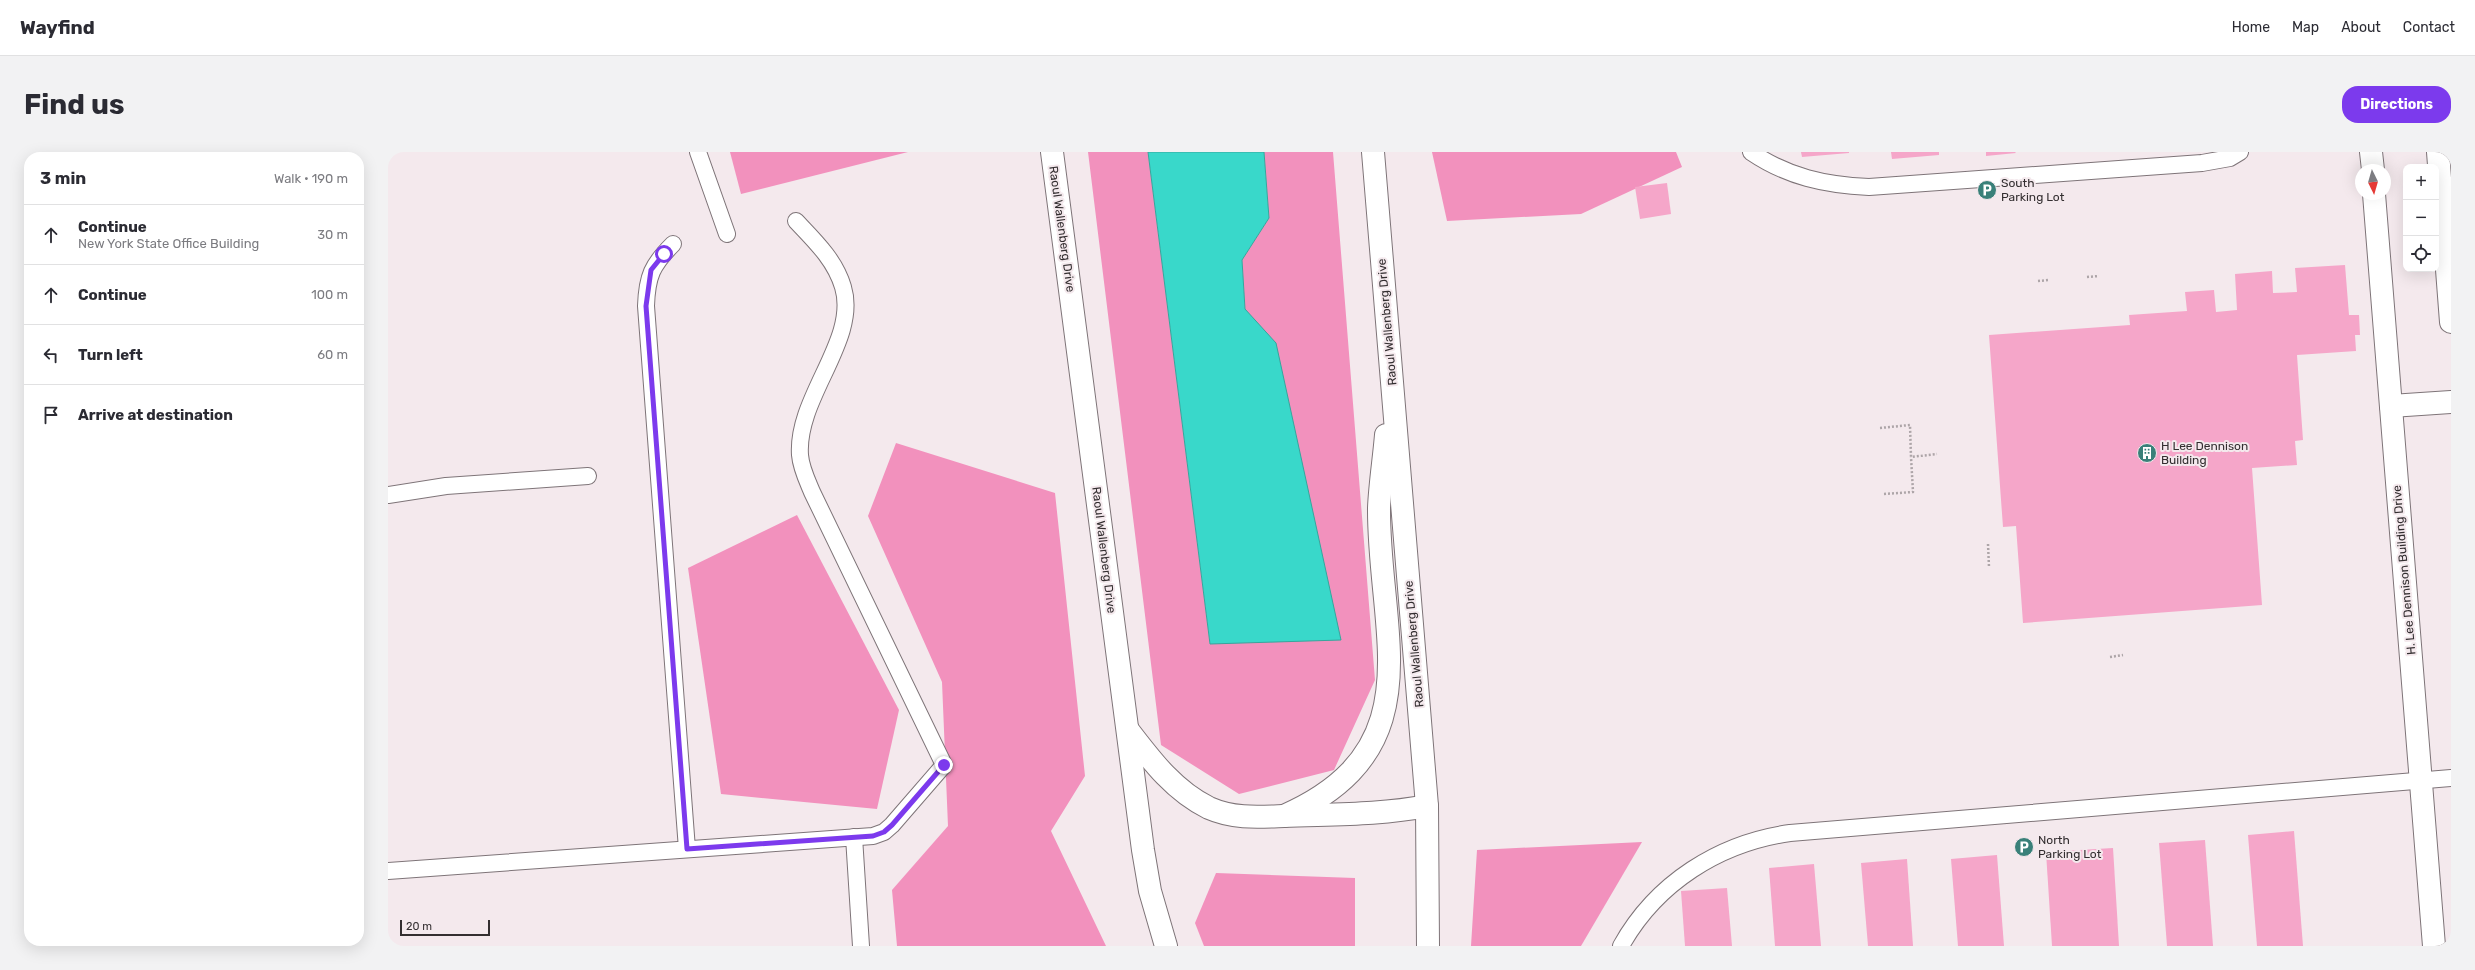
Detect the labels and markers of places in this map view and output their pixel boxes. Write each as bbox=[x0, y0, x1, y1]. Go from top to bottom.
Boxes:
place label: South Parking Lot bbox=[2001, 176, 2065, 204]
parking icon: South Parking Lot bbox=[1976, 179, 1998, 201]
place label: H Lee Dennison Building bbox=[2161, 439, 2248, 467]
building icon: H Lee Dennison Building bbox=[2136, 442, 2158, 464]
place label: North Parking Lot bbox=[2038, 833, 2102, 861]
parking icon: North Parking Lot bbox=[2013, 836, 2035, 858]

